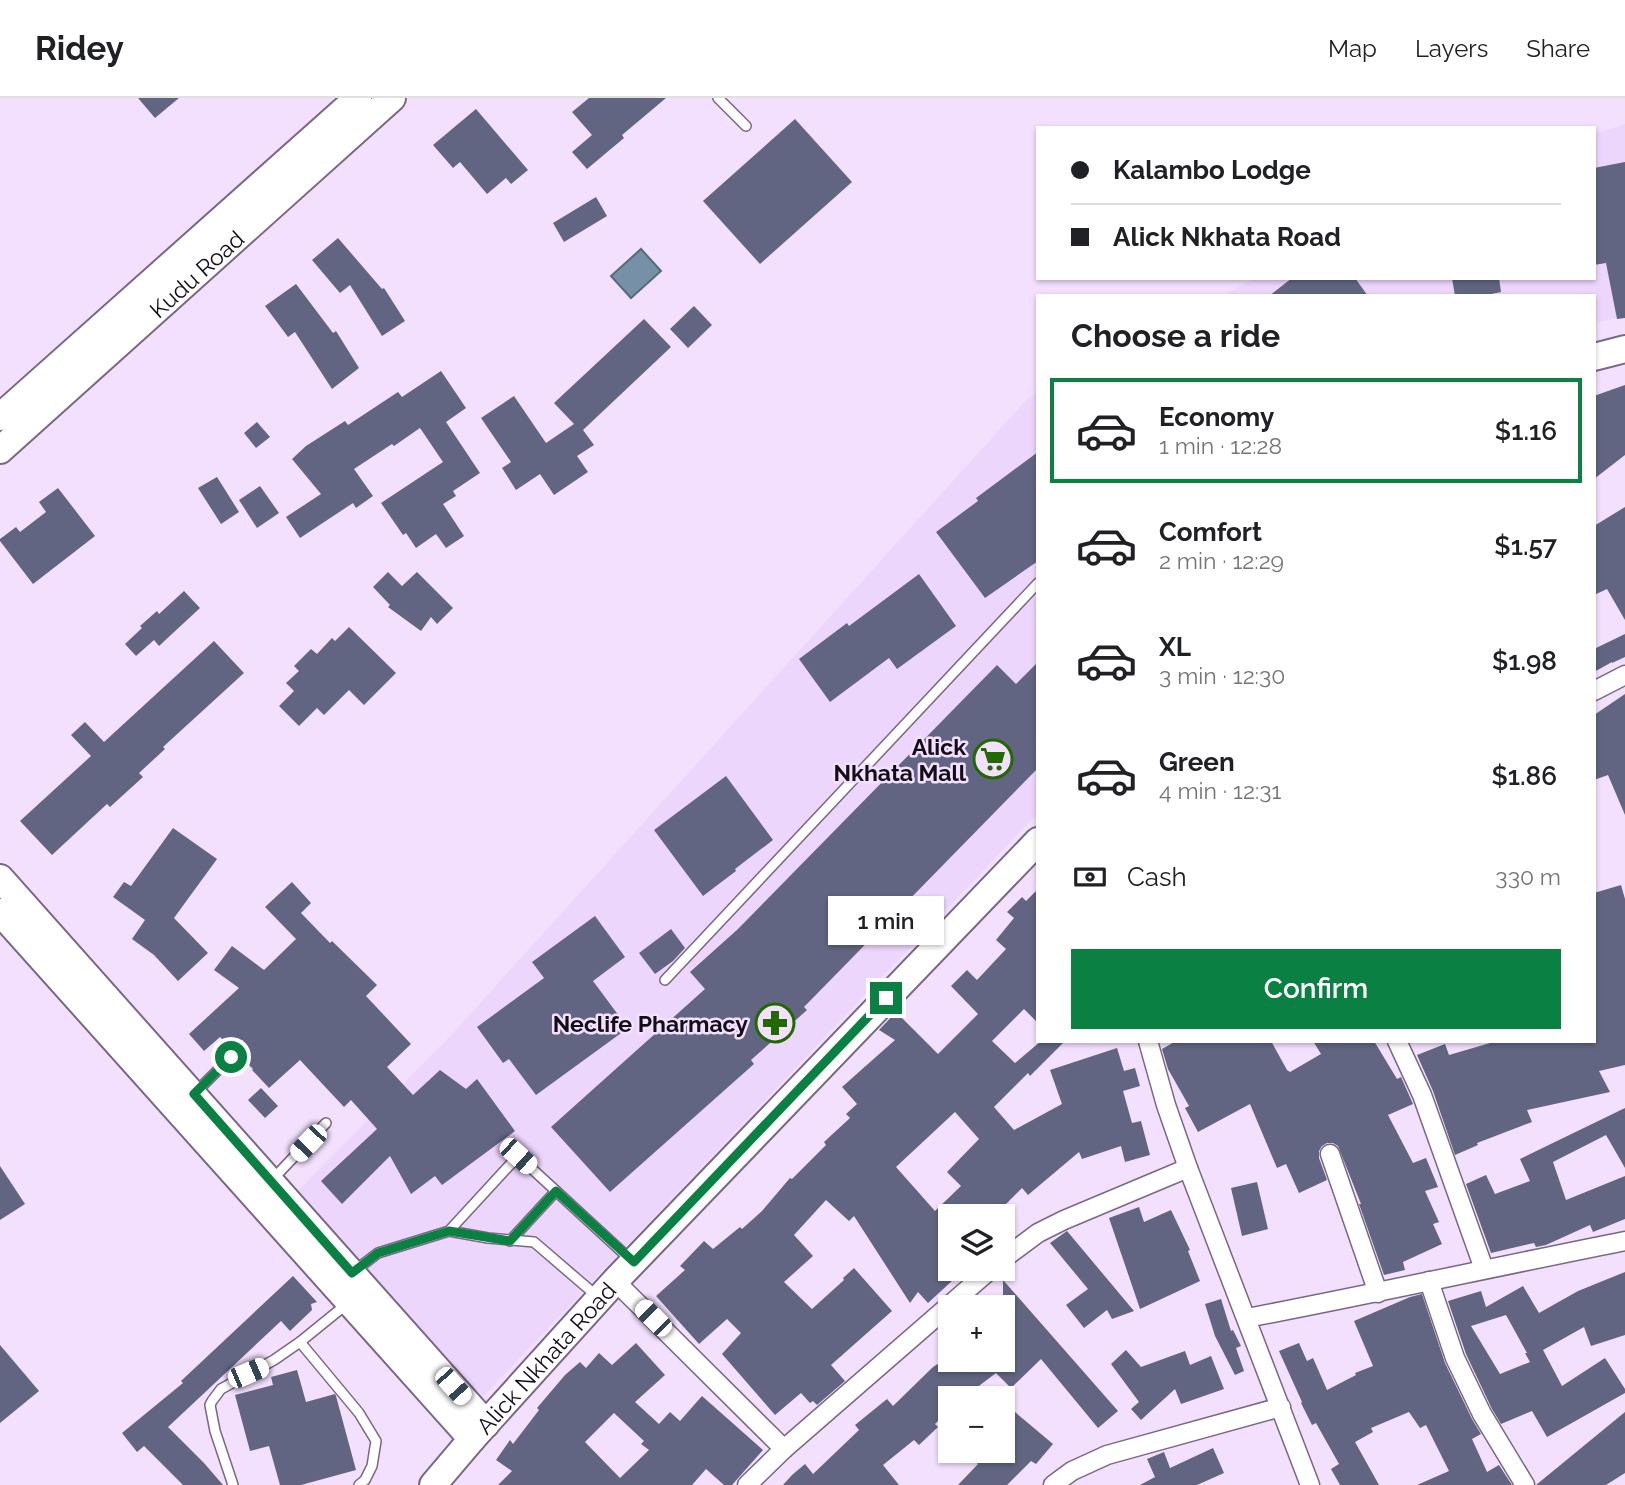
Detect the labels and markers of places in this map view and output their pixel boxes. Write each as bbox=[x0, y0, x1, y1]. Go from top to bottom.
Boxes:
place label: Alick Nkhata Mall bbox=[834, 733, 967, 786]
supermarket icon: Alick Nkhata Mall bbox=[972, 738, 1014, 780]
pharmacy icon: Neclife Pharmacy bbox=[754, 1002, 796, 1044]
place label: Neclife Pharmacy bbox=[553, 1010, 748, 1037]

